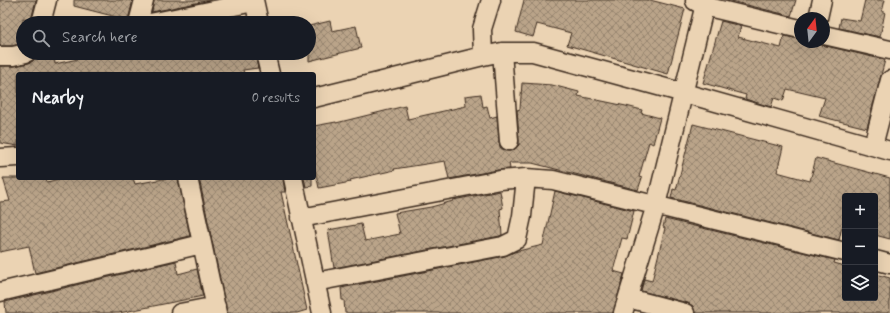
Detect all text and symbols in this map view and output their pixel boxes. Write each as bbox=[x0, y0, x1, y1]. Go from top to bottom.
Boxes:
north arrow bbox=[794, 12, 830, 48]
search box bbox=[16, 16, 316, 60]
icon: search bbox=[30, 27, 52, 49]
text: Search here bbox=[62, 28, 138, 48]
text: Nearby bbox=[32, 87, 84, 109]
text: 0 results bbox=[252, 90, 300, 107]
map controls bbox=[842, 193, 878, 301]
button: + bbox=[842, 193, 878, 229]
button: − bbox=[842, 229, 878, 265]
button: layers bbox=[842, 265, 878, 301]

